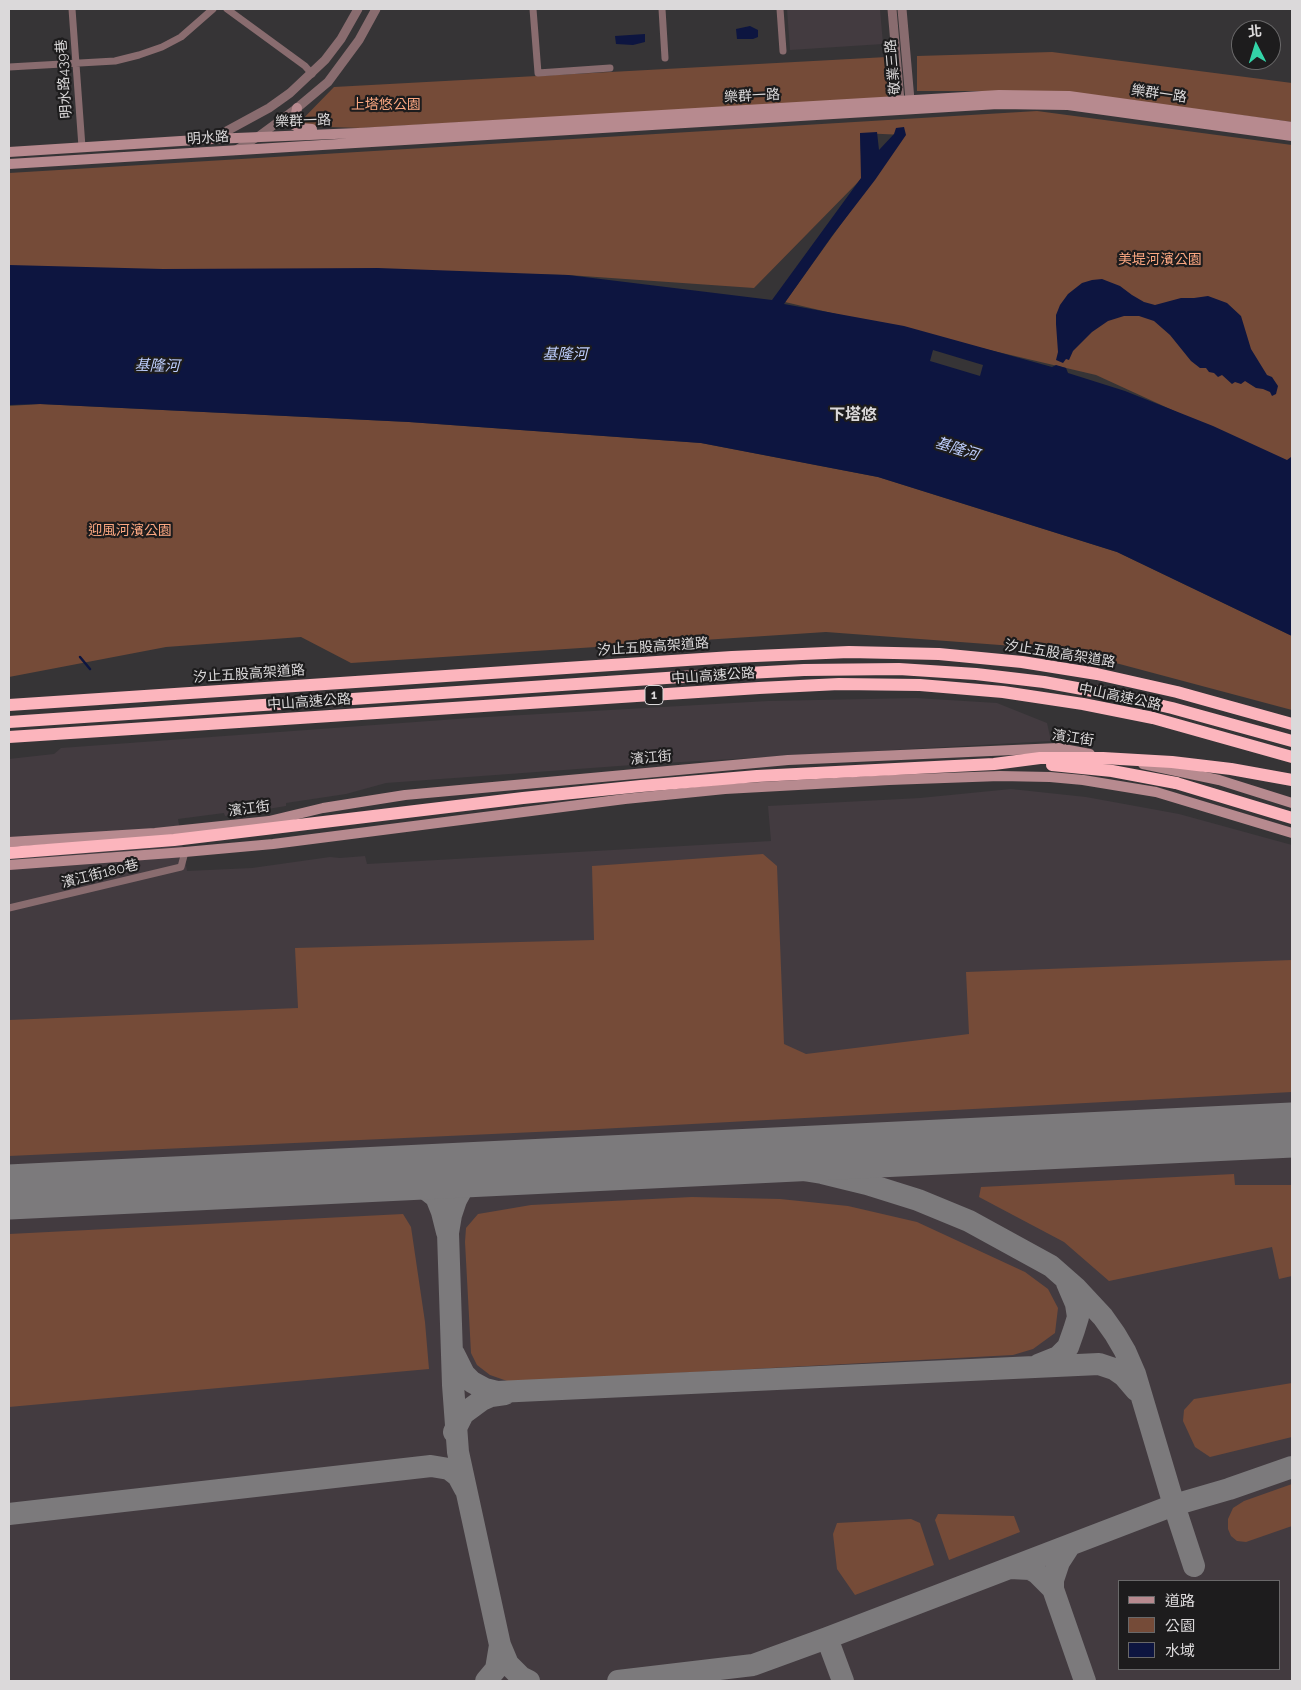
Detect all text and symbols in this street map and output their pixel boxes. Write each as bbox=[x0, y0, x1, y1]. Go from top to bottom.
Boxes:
north arrow bbox=[1231, 20, 1281, 70]
text: 北 bbox=[1247, 22, 1262, 40]
street label: 敬業三路 bbox=[882, 38, 904, 96]
street label: 明水路439巷 bbox=[53, 39, 75, 119]
street label: 樂群一路 bbox=[1130, 82, 1188, 106]
street label: 樂群一路 bbox=[724, 86, 780, 106]
park label: 上塔悠公園 bbox=[351, 97, 421, 113]
street label: 樂群一路 bbox=[275, 112, 331, 130]
street label: 明水路 bbox=[186, 128, 230, 148]
park label: 美堤河濱公園 bbox=[1118, 252, 1202, 268]
water label: 基隆河 bbox=[543, 345, 587, 363]
water label: 基隆河 bbox=[134, 357, 180, 375]
district label: 下塔悠 bbox=[829, 405, 877, 425]
water label: 基隆河 bbox=[933, 434, 981, 464]
park label: 迎風河濱公園 bbox=[88, 523, 172, 539]
street label: 汐止五股高架道路 bbox=[597, 635, 709, 659]
street label: 汐止五股高架道路 bbox=[1003, 637, 1117, 671]
street label: 汐止五股高架道路 bbox=[193, 662, 305, 686]
street label: 中山高速公路 bbox=[671, 665, 755, 687]
street label: 中山高速公路 bbox=[1077, 680, 1163, 714]
road number: 1 bbox=[645, 686, 663, 704]
street label: 中山高速公路 bbox=[267, 691, 351, 713]
street label: 濱江街 bbox=[1051, 727, 1095, 749]
street label: 濱江街 bbox=[629, 748, 673, 768]
street label: 濱江街 bbox=[227, 798, 271, 820]
street label: 濱江街180巷 bbox=[60, 856, 140, 892]
legend bbox=[1118, 1580, 1281, 1670]
text: 道路 bbox=[1165, 1592, 1195, 1610]
text: 公園 bbox=[1165, 1617, 1195, 1635]
text: 水域 bbox=[1165, 1642, 1195, 1660]

